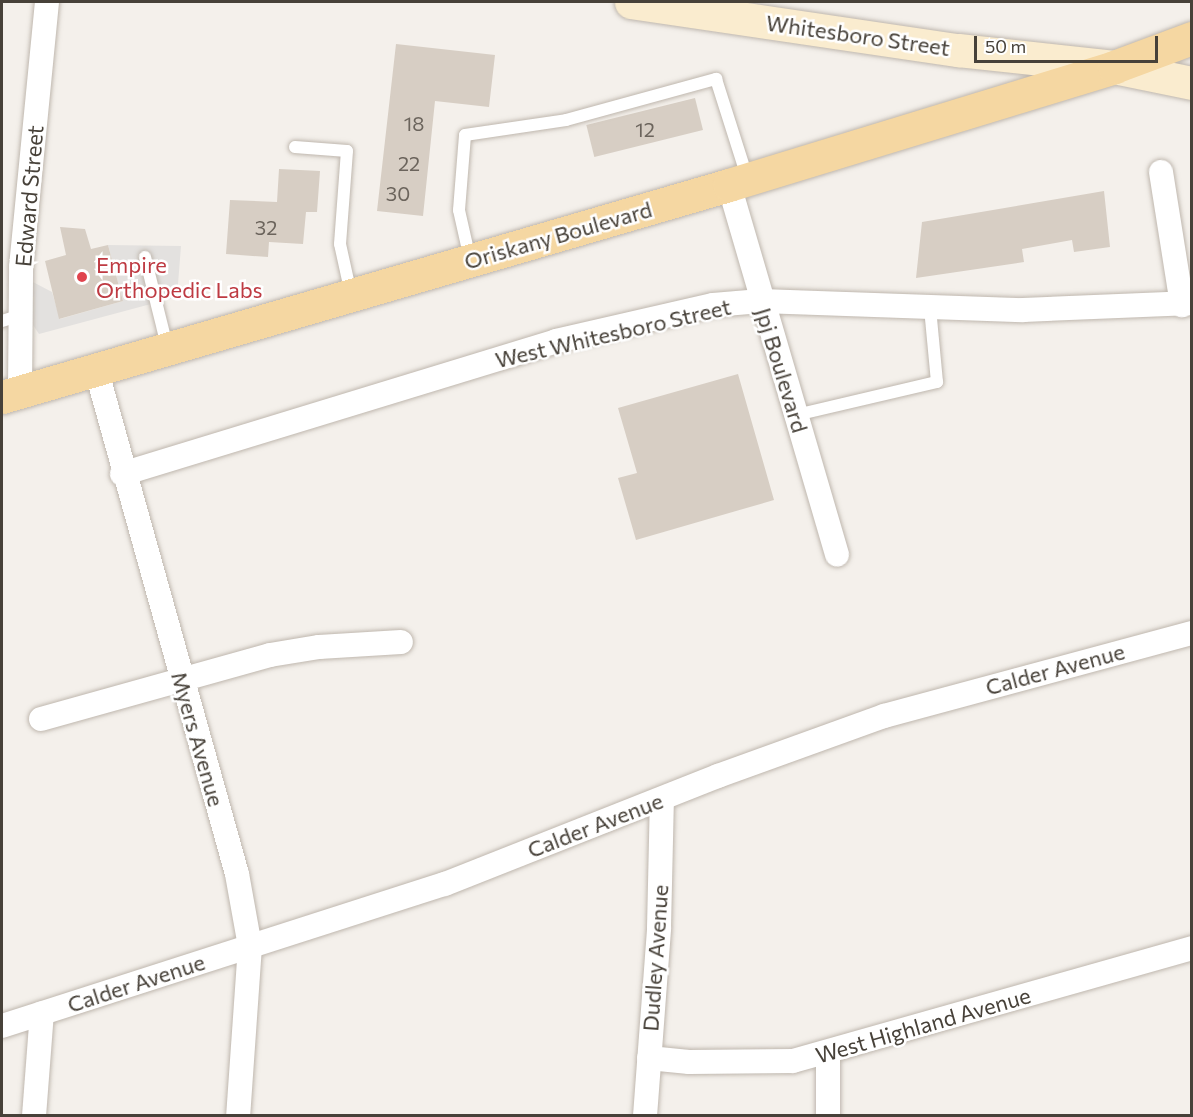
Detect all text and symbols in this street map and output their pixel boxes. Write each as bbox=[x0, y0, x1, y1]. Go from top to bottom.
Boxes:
street label: Whitesboro Street bbox=[764, 9, 952, 61]
scale bar bbox=[977, 24, 1162, 62]
text: 50 m bbox=[985, 35, 1026, 57]
house number: 18 bbox=[404, 111, 424, 135]
house number: 12 bbox=[635, 117, 655, 141]
street label: Edward Street bbox=[10, 124, 48, 268]
house number: 22 bbox=[398, 151, 420, 175]
house number: 30 bbox=[386, 181, 410, 205]
street label: Oriskany Boulevard bbox=[461, 196, 655, 274]
house number: 32 bbox=[255, 215, 277, 239]
place label: Empire Orthopedic Labs bbox=[96, 251, 263, 302]
marker: Empire Orthopedic Labs bbox=[73, 268, 91, 286]
street label: West Whitesboro Street bbox=[493, 293, 733, 373]
street label: Jpj Boulevard bbox=[750, 304, 814, 436]
street label: Calder Avenue bbox=[983, 638, 1127, 700]
street label: Myers Avenue bbox=[166, 669, 230, 809]
street label: Calder Avenue bbox=[524, 787, 666, 863]
street label: Dudley Avenue bbox=[637, 884, 673, 1032]
street label: Calder Avenue bbox=[64, 948, 208, 1018]
street label: West Highland Avenue bbox=[813, 982, 1033, 1068]

